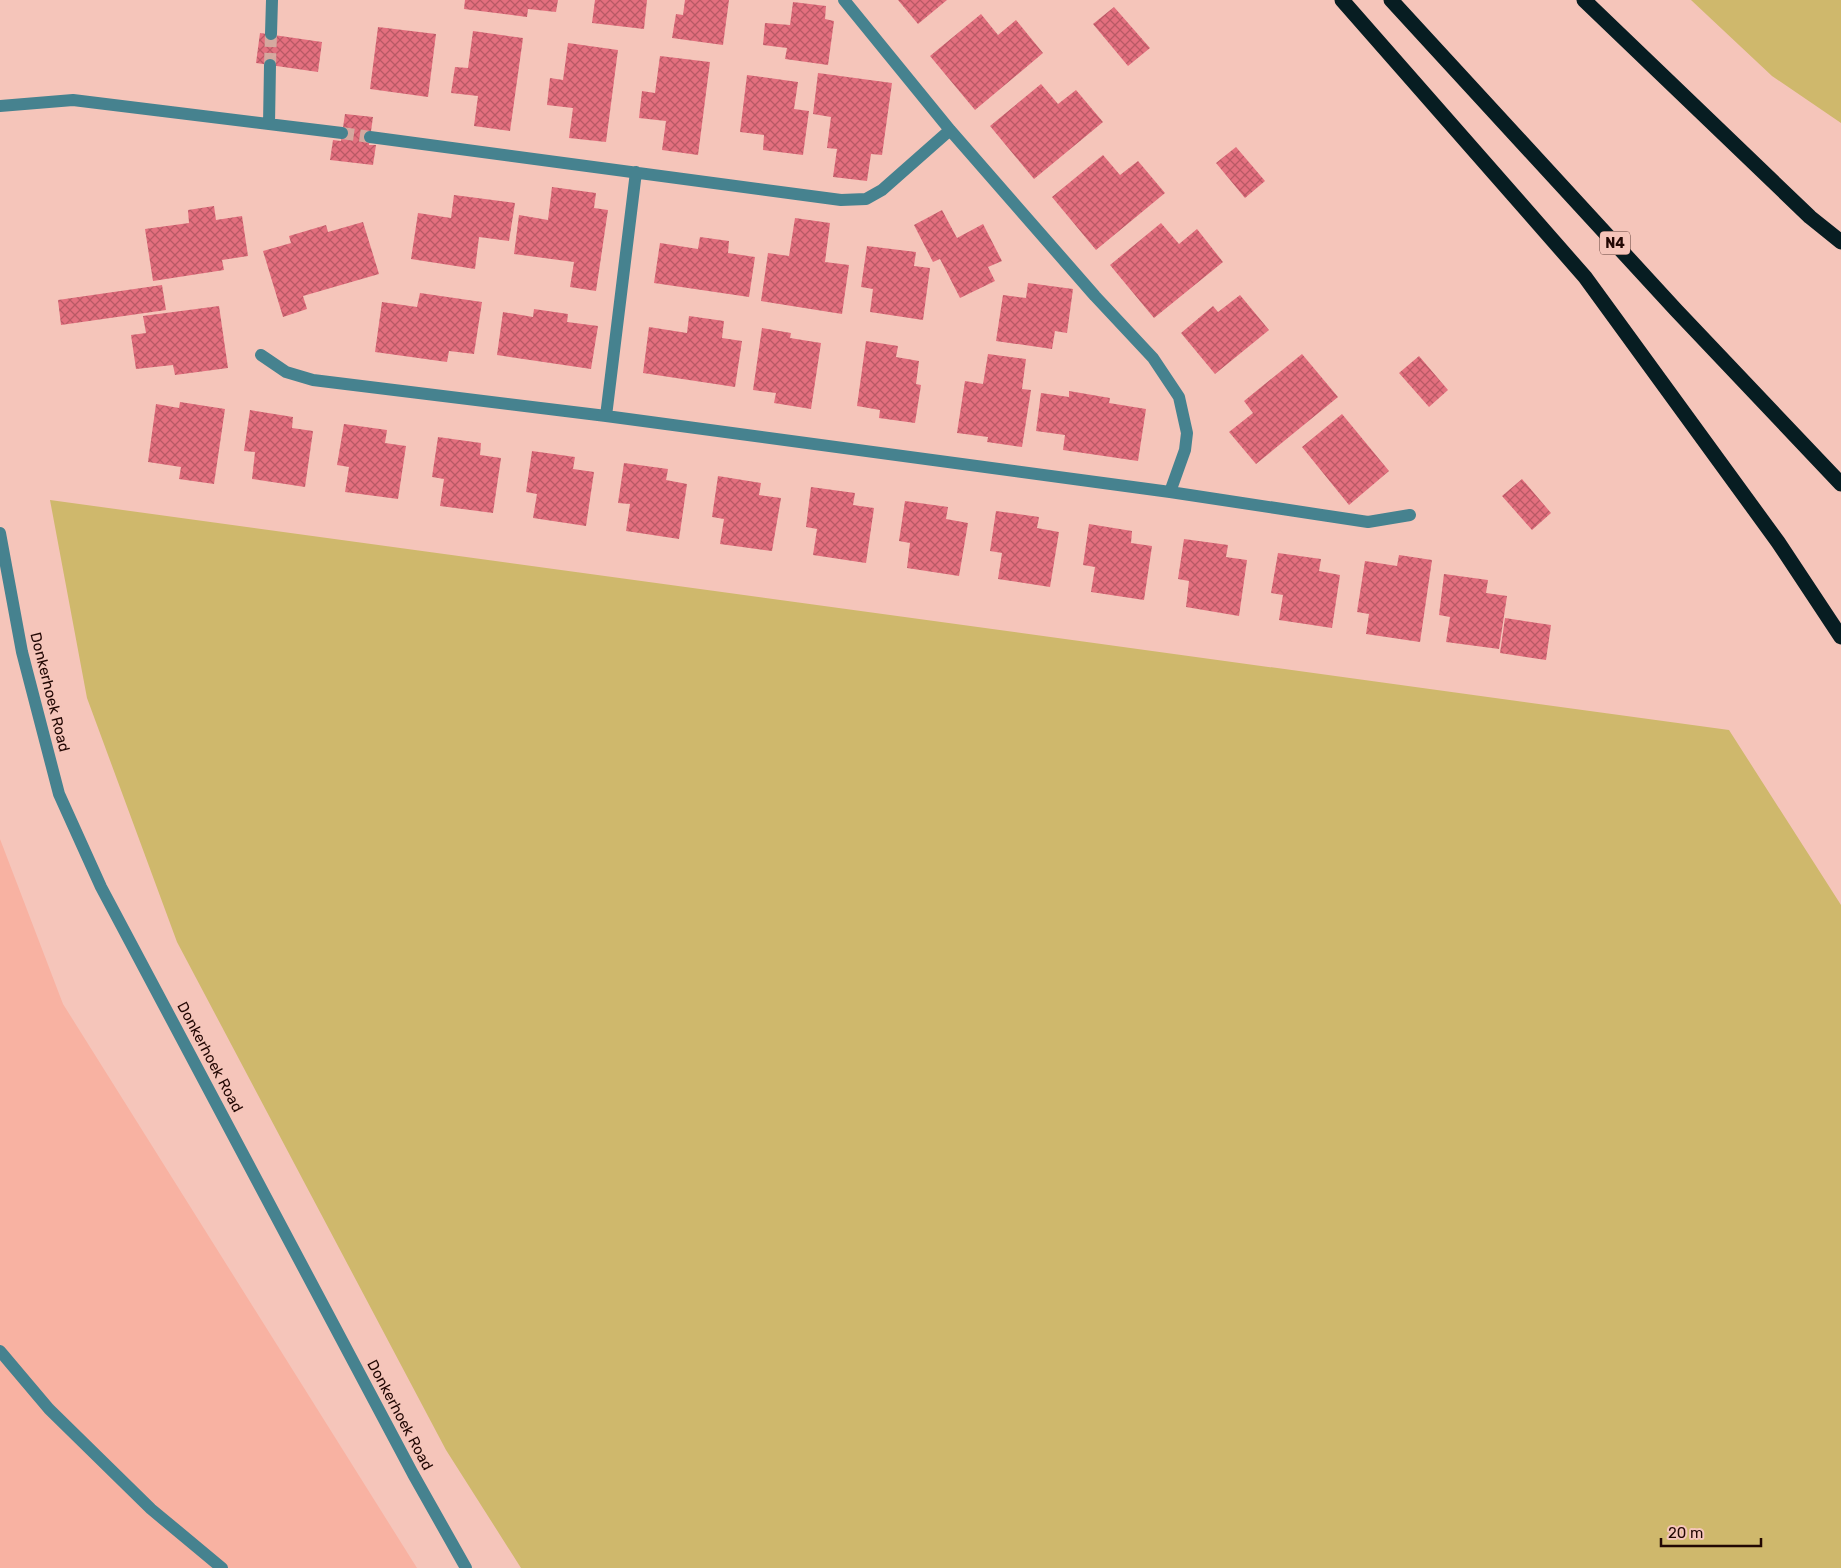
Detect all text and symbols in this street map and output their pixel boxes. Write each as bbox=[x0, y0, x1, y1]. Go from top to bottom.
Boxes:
road number: N4 bbox=[1600, 232, 1630, 254]
street label: Donkerhoek Road bbox=[26, 630, 74, 754]
street label: Donkerhoek Road bbox=[173, 999, 247, 1115]
street label: Donkerhoek Road bbox=[363, 1357, 437, 1473]
scale bar bbox=[1661, 1516, 1761, 1548]
text: 20 m bbox=[1668, 1524, 1703, 1542]

